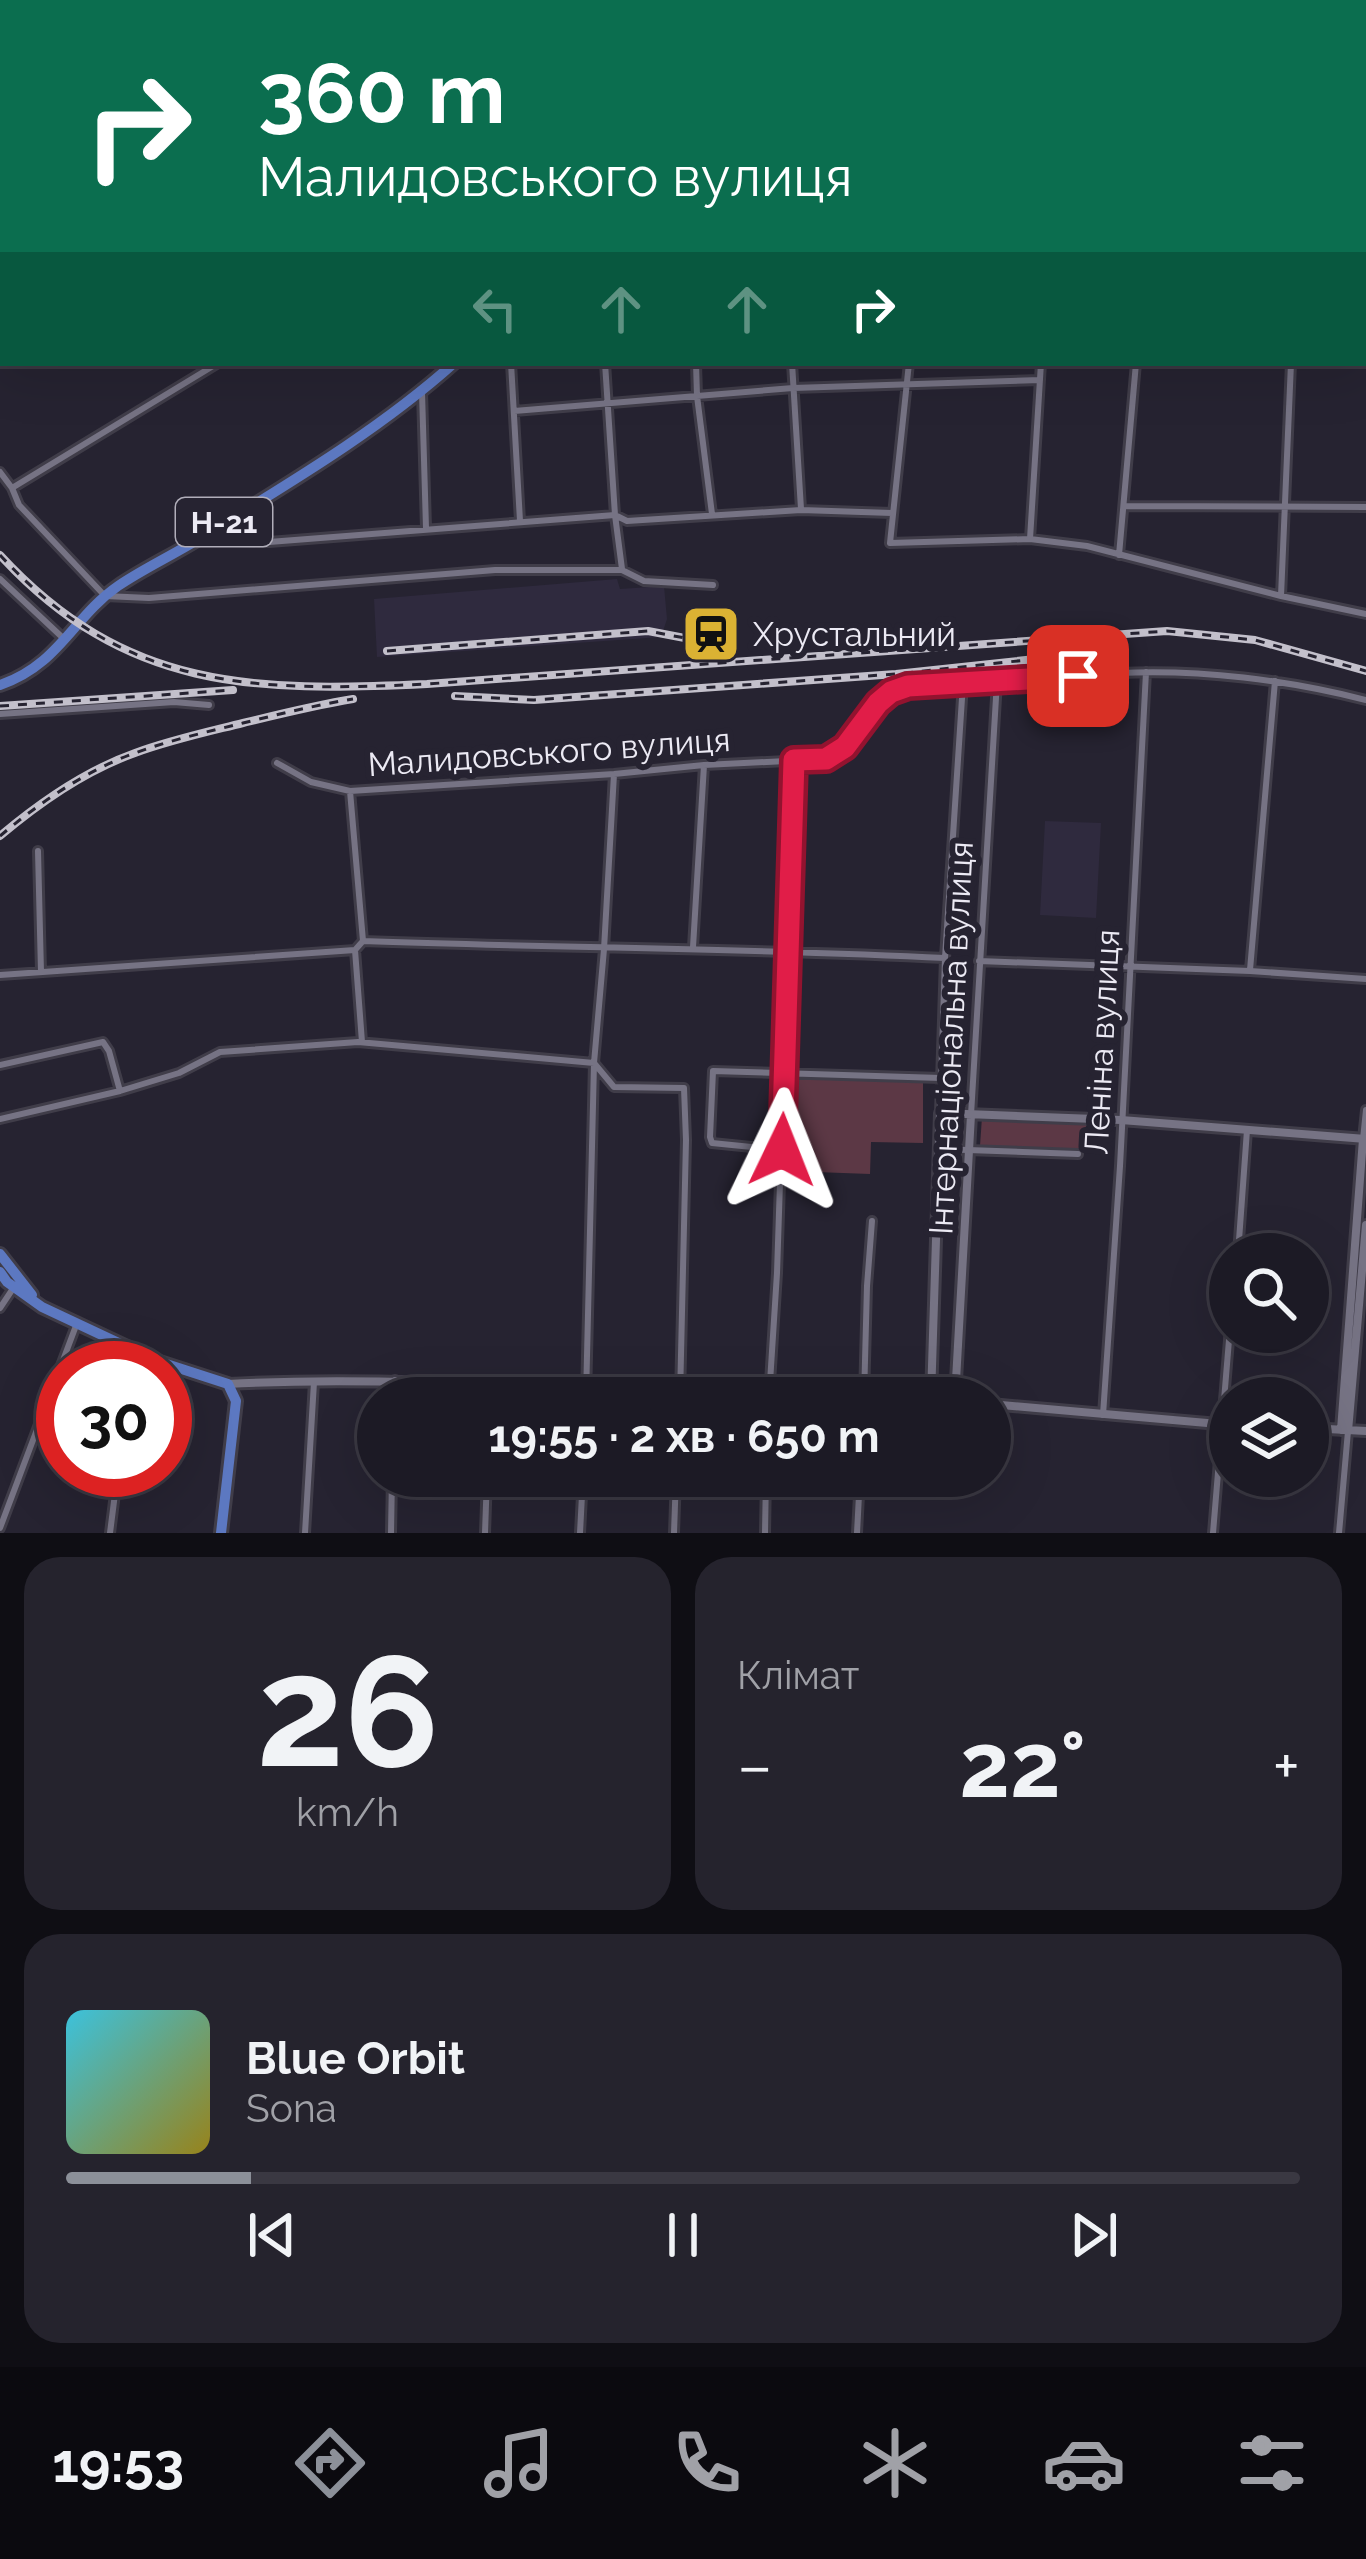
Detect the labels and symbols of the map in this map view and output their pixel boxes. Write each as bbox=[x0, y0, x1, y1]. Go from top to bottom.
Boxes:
road number: Н-21 bbox=[176, 498, 272, 546]
station icon: Хрустальний bbox=[680, 603, 742, 665]
place label: Хрустальний bbox=[753, 615, 956, 654]
pin bbox=[1027, 625, 1129, 727]
street label: Малидовського вулиця bbox=[366, 720, 732, 784]
street label: Інтернаціональна вулиця bbox=[921, 840, 981, 1236]
street label: Леніна вулиця bbox=[1077, 928, 1127, 1156]
position arrow bbox=[719, 1087, 845, 1213]
speed limit sign: 30 bbox=[36, 1341, 192, 1497]

